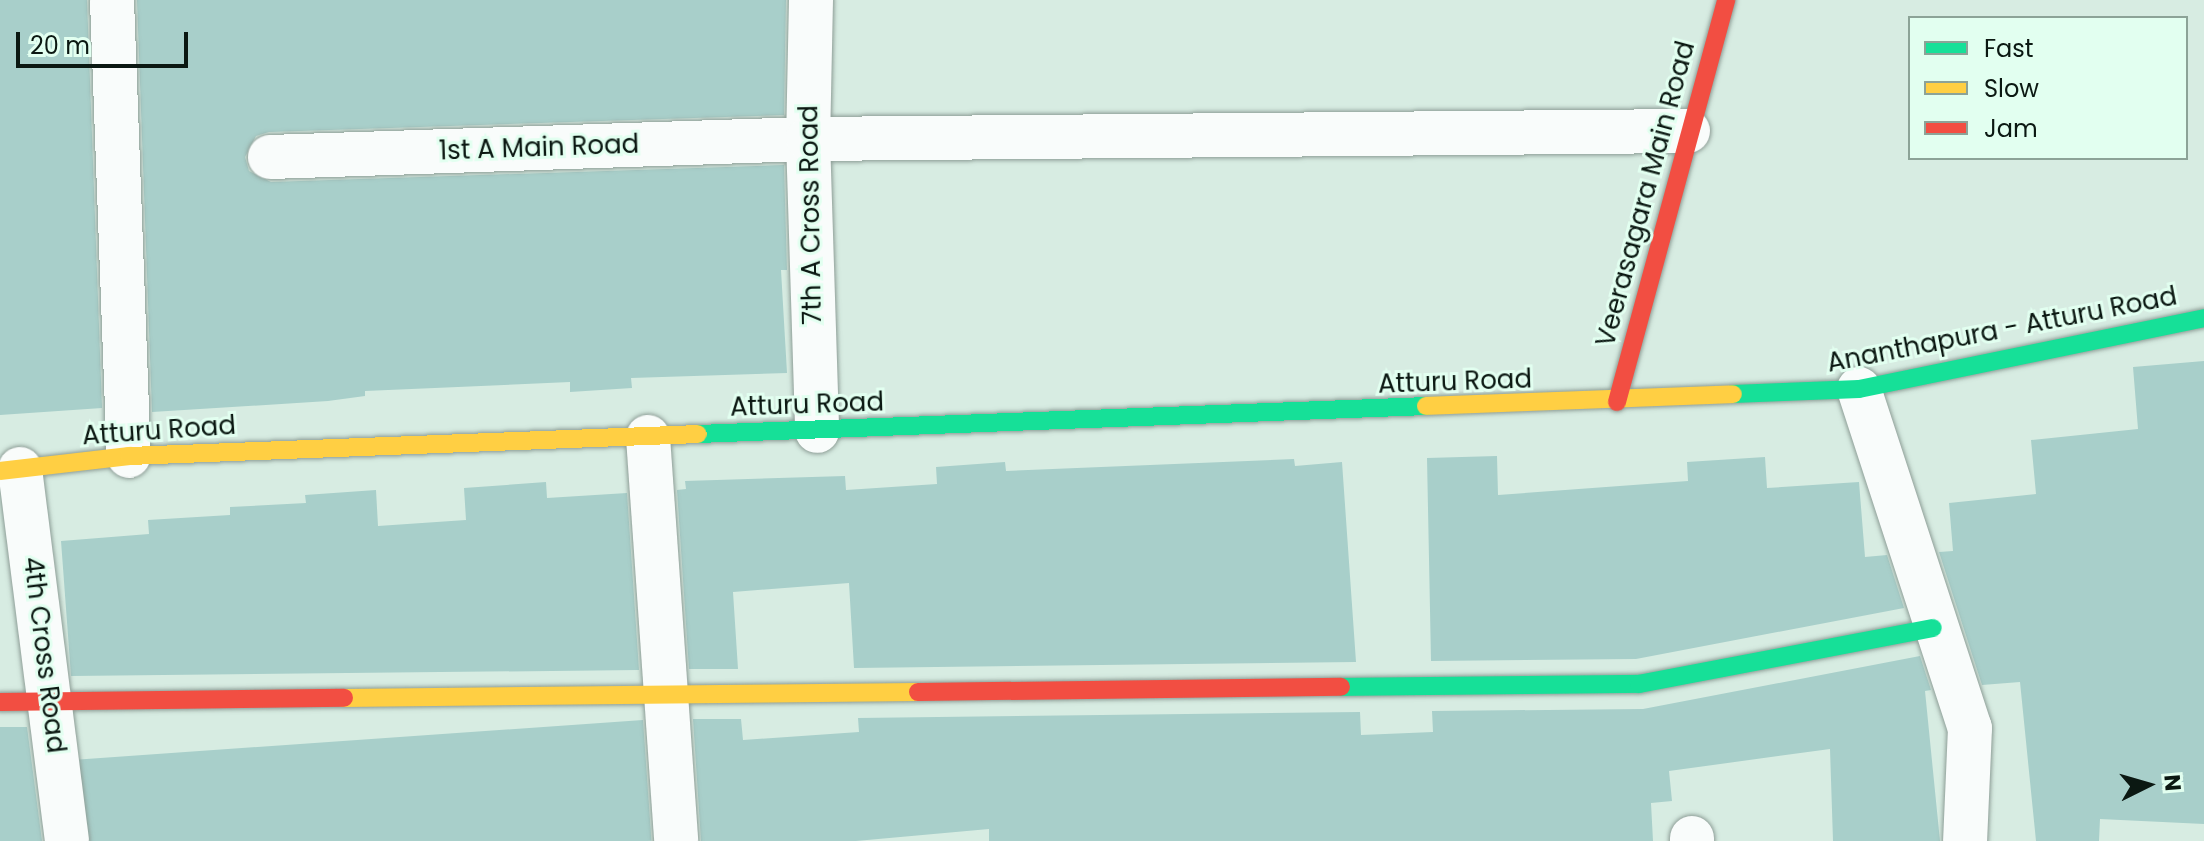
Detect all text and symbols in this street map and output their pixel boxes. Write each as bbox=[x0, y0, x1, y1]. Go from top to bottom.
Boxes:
scale bar bbox=[20, 16, 192, 66]
legend bbox=[1908, 16, 2188, 160]
text: 20 m bbox=[30, 29, 90, 62]
text: Fast bbox=[1984, 32, 2034, 65]
street label: Veerasagara Main Road bbox=[1590, 38, 1702, 350]
text: Slow bbox=[1984, 72, 2039, 105]
street label: 7th A Cross Road bbox=[793, 105, 829, 325]
text: Jam bbox=[1984, 112, 2038, 145]
street label: 1st A Main Road bbox=[438, 129, 640, 167]
street label: Ananthapura - Atturu Road bbox=[1824, 281, 2180, 379]
street label: Atturu Road bbox=[1378, 364, 1532, 400]
street label: Atturu Road bbox=[730, 387, 884, 423]
street label: Atturu Road bbox=[81, 410, 237, 452]
street label: 4th Cross Road bbox=[16, 555, 72, 755]
north arrow bbox=[2108, 745, 2188, 825]
text: N bbox=[2156, 773, 2189, 792]

